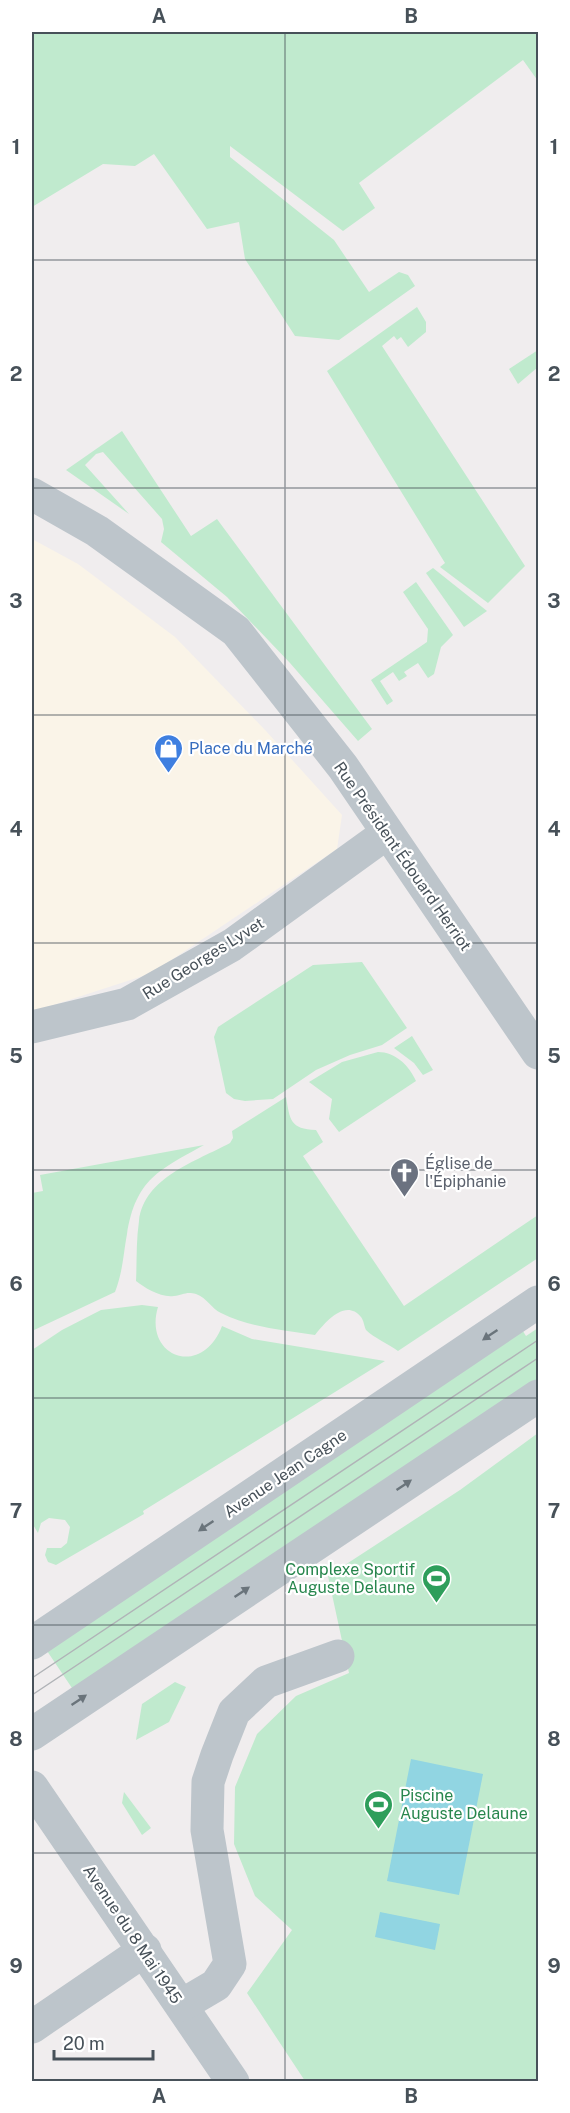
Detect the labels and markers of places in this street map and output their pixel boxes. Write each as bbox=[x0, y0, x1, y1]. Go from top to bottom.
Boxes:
shop icon: Place du Marché bbox=[152, 732, 184, 774]
place label: Place du Marché bbox=[189, 739, 313, 758]
place label: Église de l'Épiphanie bbox=[425, 1153, 506, 1191]
church icon: Église de l'Épiphanie bbox=[388, 1156, 420, 1198]
place label: Complexe Sportif Auguste Delaune bbox=[285, 1560, 415, 1597]
sports icon: Complexe Sportif Auguste Delaune bbox=[420, 1562, 452, 1604]
place label: Piscine Auguste Delaune bbox=[400, 1786, 528, 1823]
sports icon: Piscine Auguste Delaune bbox=[363, 1788, 395, 1830]

